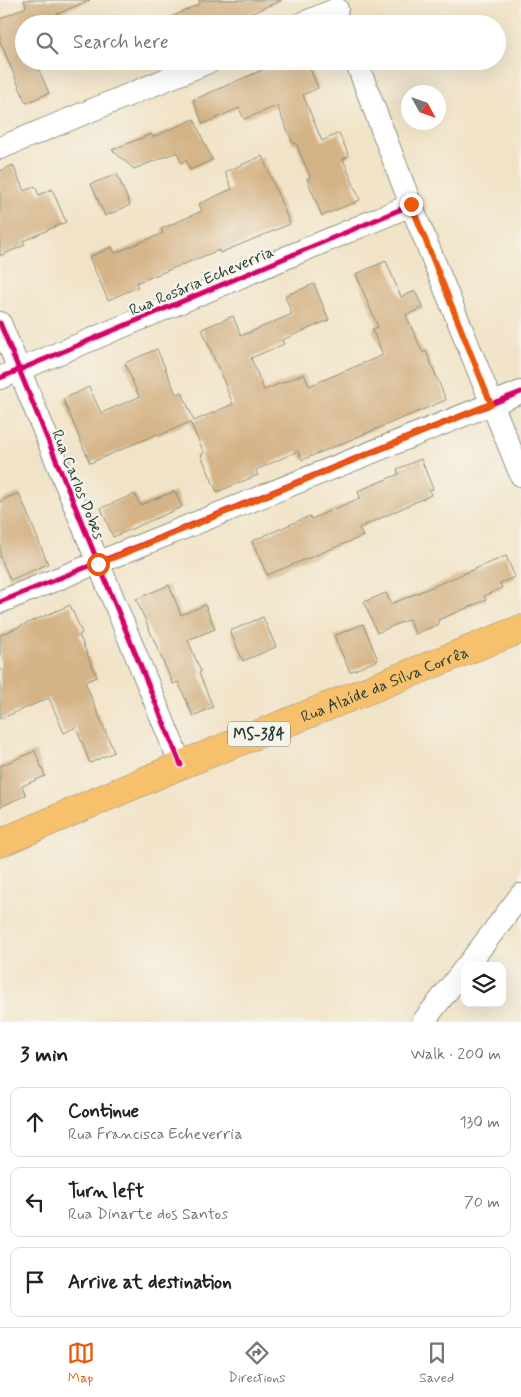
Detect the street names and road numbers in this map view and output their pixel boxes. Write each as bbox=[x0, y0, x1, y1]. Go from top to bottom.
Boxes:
street label: Rua Rosária Echeverria bbox=[126, 241, 277, 321]
street label: Rua Carlos Dobes bbox=[46, 427, 109, 542]
street label: Rua Alaíde da Silva Corrêa bbox=[298, 642, 472, 728]
road number: MS-384 bbox=[228, 722, 290, 746]

